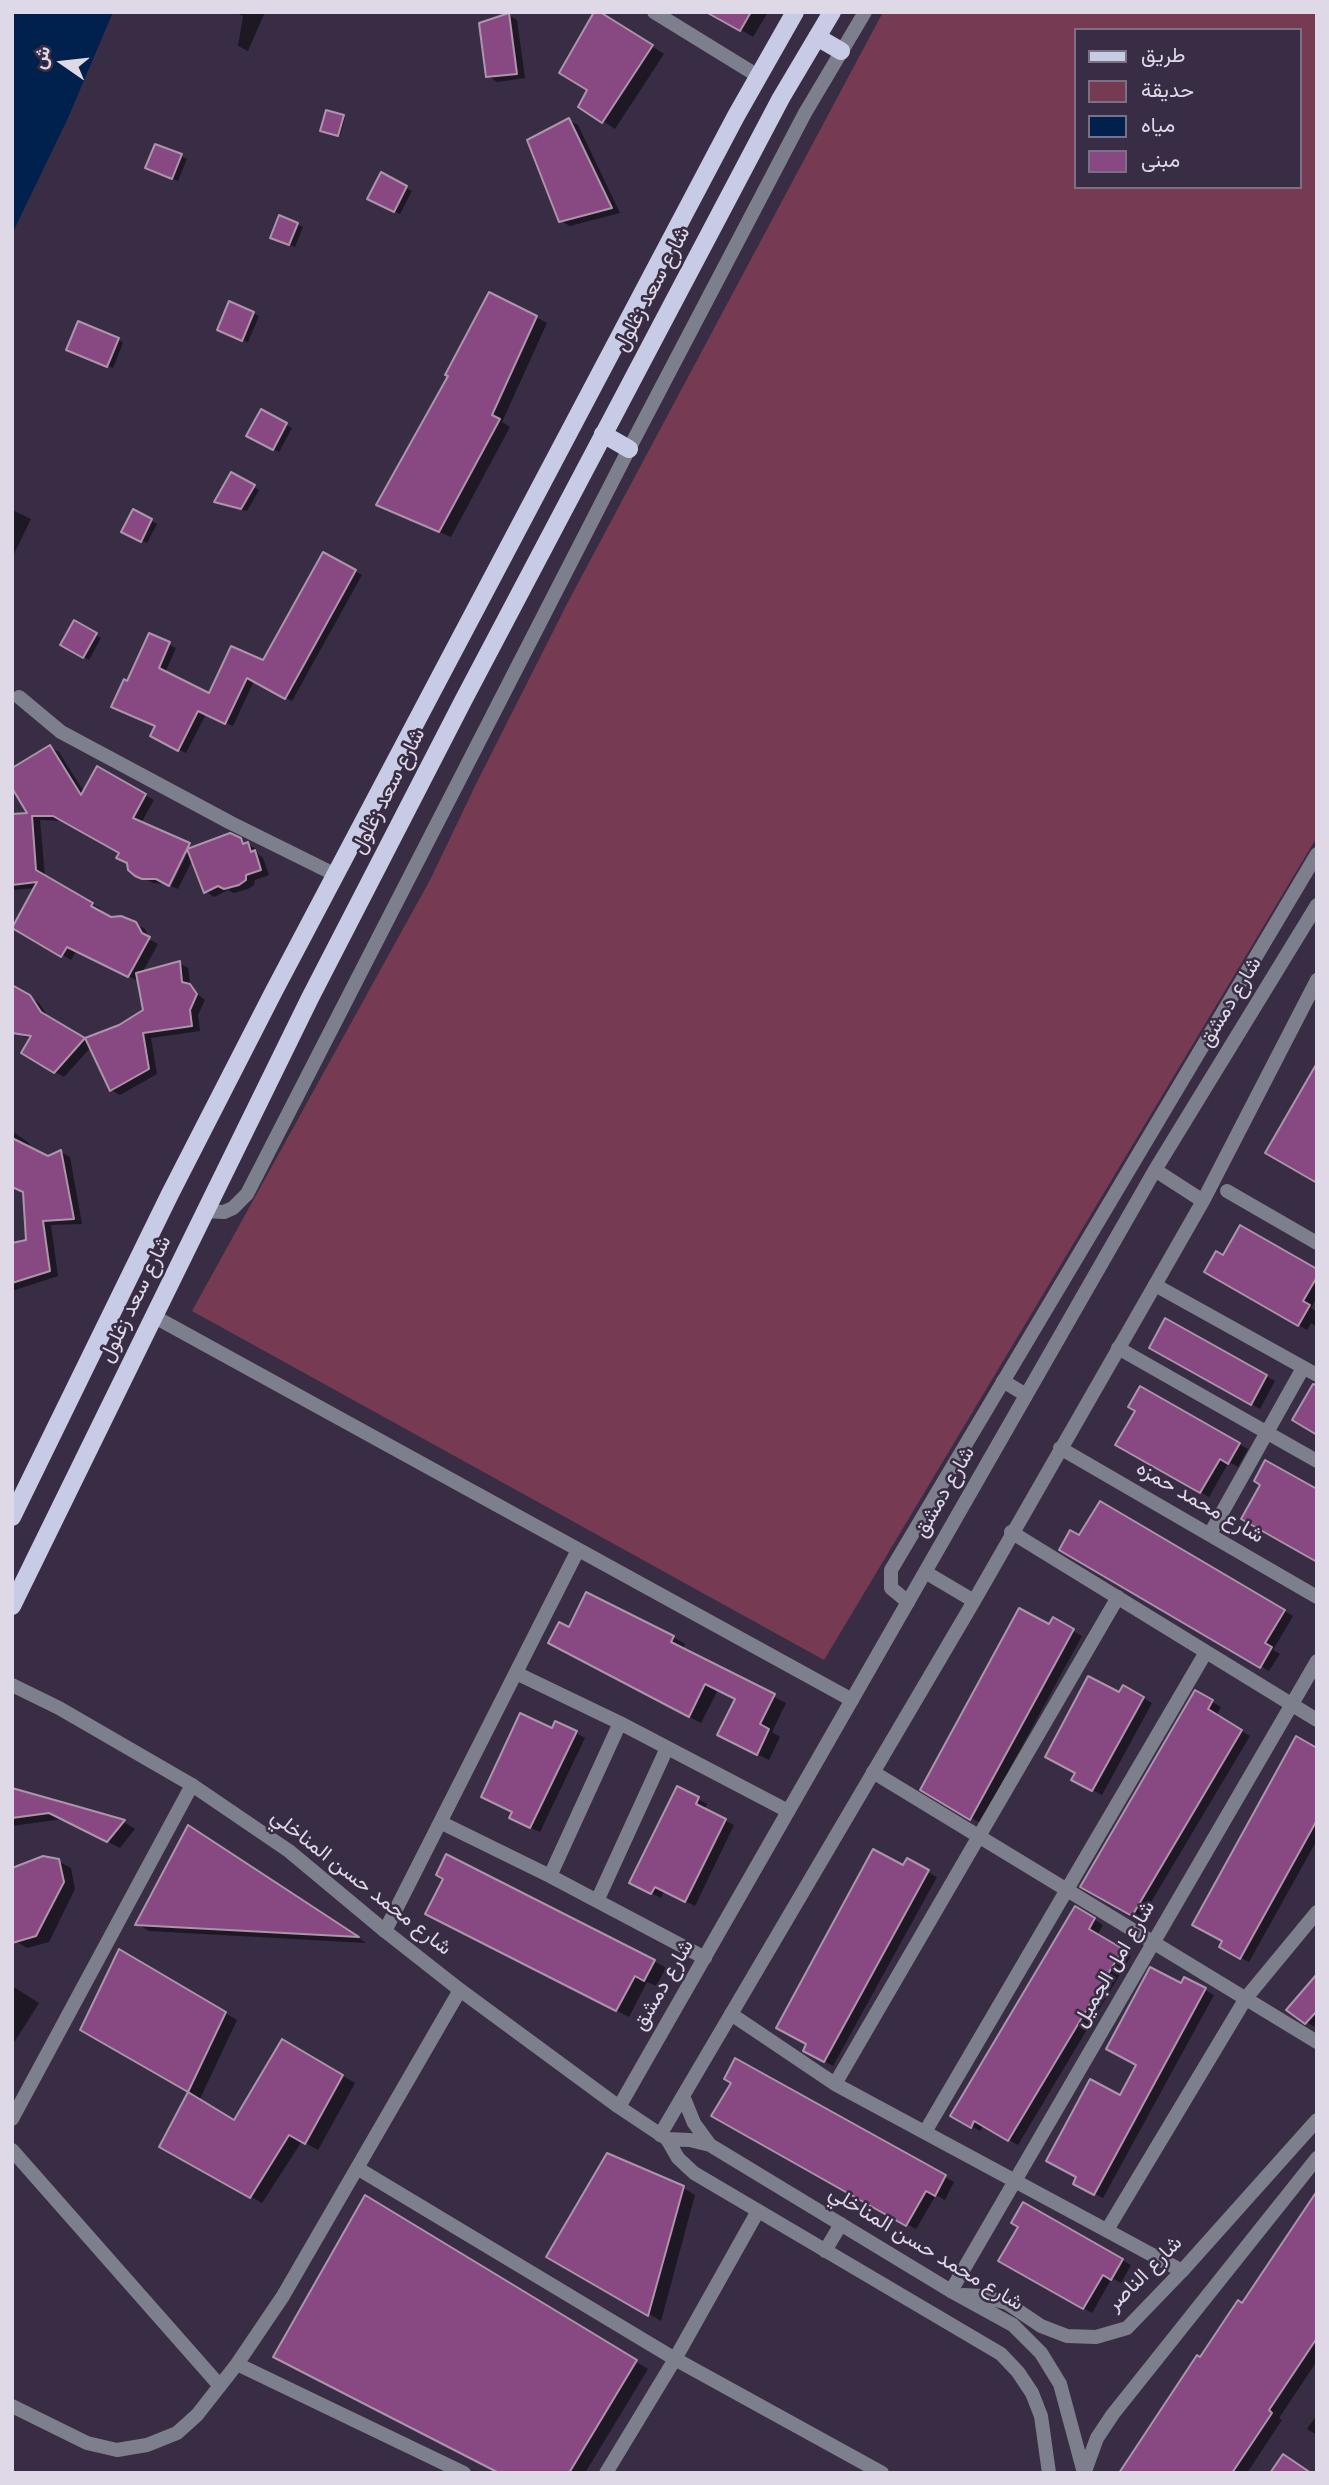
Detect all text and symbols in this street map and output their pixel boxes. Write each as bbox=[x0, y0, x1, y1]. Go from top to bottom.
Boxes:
north arrow bbox=[28, 28, 98, 98]
legend bbox=[1074, 28, 1301, 189]
text: طريق bbox=[1141, 43, 1186, 70]
text: ش bbox=[28, 44, 57, 72]
text: حديقة bbox=[1141, 78, 1194, 105]
text: مياه bbox=[1141, 113, 1175, 140]
text: مبنى bbox=[1141, 148, 1180, 175]
street label: شارع سعد زغلول bbox=[611, 223, 697, 357]
street label: شارع سعد زغلول bbox=[347, 725, 433, 859]
street label: شارع دمشق bbox=[1195, 953, 1269, 1053]
street label: شارع سعد زغلول bbox=[95, 1233, 179, 1367]
street label: شارع دمشق bbox=[910, 1443, 982, 1543]
street label: شارع محمد حمزه bbox=[1131, 1457, 1267, 1551]
street label: شارع محمد حسن المناخلي bbox=[265, 1806, 455, 1962]
street label: شارع امل الجميل bbox=[1070, 1897, 1162, 2033]
street label: شارع دمشق bbox=[629, 1936, 701, 2036]
street label: شارع محمد حسن المناخلي bbox=[823, 2182, 1027, 2318]
street label: شارع الناصر bbox=[1103, 2232, 1189, 2318]

